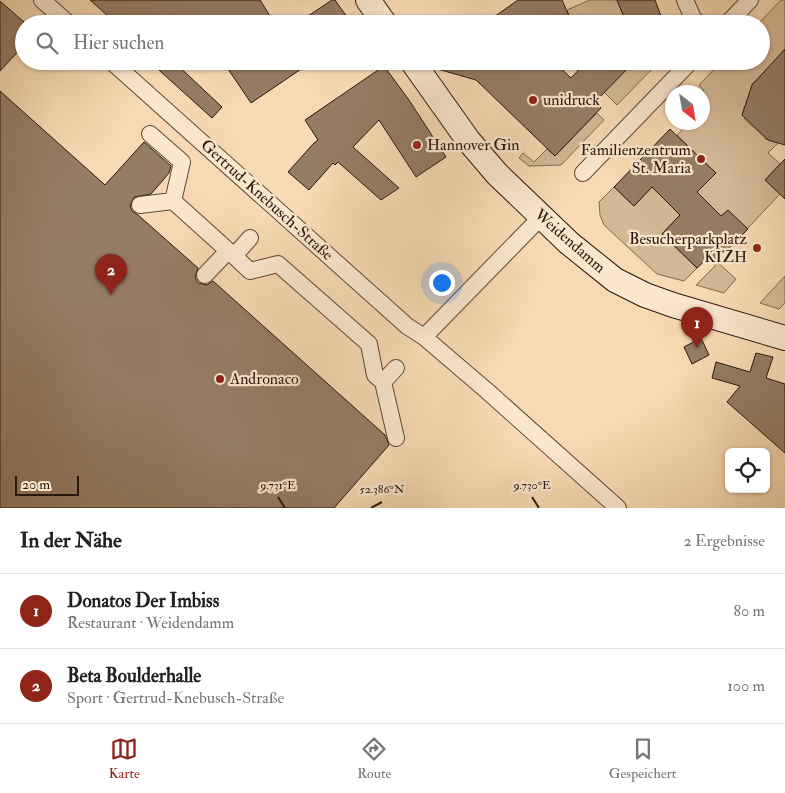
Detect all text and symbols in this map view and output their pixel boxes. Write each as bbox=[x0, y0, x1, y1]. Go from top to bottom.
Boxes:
search box bbox=[15, 15, 770, 70]
icon: search bbox=[33, 29, 61, 57]
text: Hier suchen bbox=[73, 31, 164, 55]
north arrow bbox=[665, 85, 710, 130]
place label: unidruck bbox=[543, 90, 600, 110]
marker: unidruck bbox=[527, 94, 539, 106]
street label: Gertrud-Knebusch-Straße bbox=[197, 135, 338, 265]
place label: Hannover Gin bbox=[427, 135, 519, 155]
marker: Hannover Gin bbox=[411, 139, 423, 151]
place label: Familienzentrum St. Maria bbox=[580, 140, 692, 178]
marker: Familienzentrum St. Maria bbox=[695, 153, 707, 165]
street label: Weidendamm bbox=[530, 204, 610, 278]
place label: Besucherparkplatz KIZH bbox=[629, 229, 747, 267]
marker: Besucherparkplatz KIZH bbox=[751, 242, 763, 254]
pin: 2 bbox=[95, 254, 127, 295]
your location bbox=[429, 270, 455, 296]
pin: 1 bbox=[681, 307, 713, 348]
place label: Andronaco bbox=[229, 369, 299, 389]
marker: Andronaco bbox=[214, 373, 226, 385]
map controls bbox=[725, 448, 770, 493]
button: locate bbox=[725, 448, 770, 493]
scale bar bbox=[15, 473, 79, 496]
text: 20 m bbox=[22, 476, 50, 493]
text: 9.731°E bbox=[259, 478, 296, 493]
text: 9.730°E bbox=[512, 478, 551, 493]
text: 52.386°N bbox=[360, 482, 405, 497]
text: In der Nähe bbox=[20, 527, 122, 554]
text: 2 Ergebnisse bbox=[684, 531, 765, 551]
text: Donatos Der Imbiss bbox=[67, 589, 219, 613]
text: 1 bbox=[33, 601, 39, 621]
text: 80 m bbox=[734, 601, 765, 621]
text: Restaurant · Weidendamm bbox=[67, 613, 234, 633]
text: Beta Boulderhalle bbox=[67, 664, 201, 688]
text: 2 bbox=[32, 676, 40, 696]
text: 100 m bbox=[727, 676, 765, 696]
text: Sport · Gertrud-Knebusch-Straße bbox=[67, 688, 284, 708]
tab: Karte bbox=[109, 735, 140, 782]
tab: Route bbox=[357, 735, 391, 782]
tab: Gespeichert bbox=[609, 735, 676, 782]

